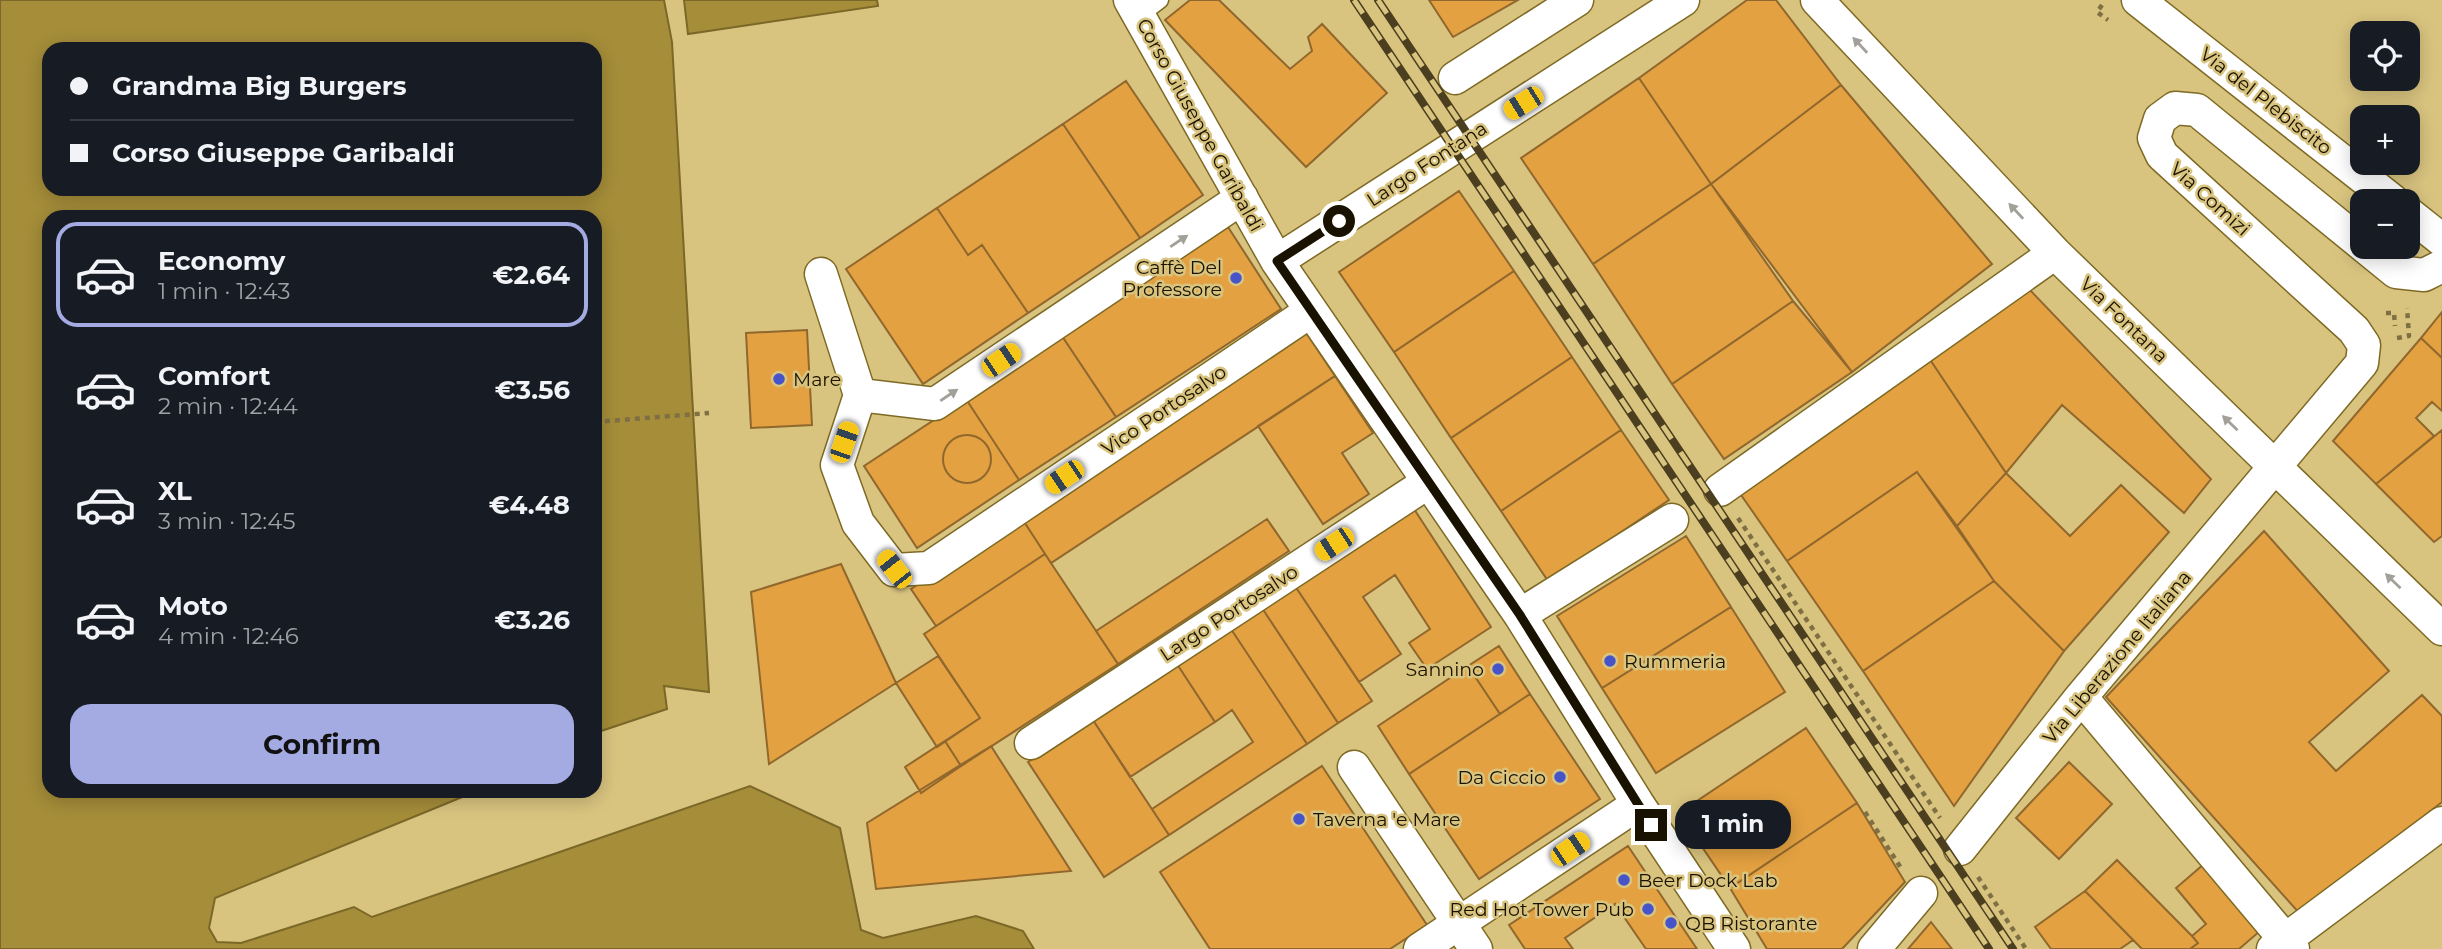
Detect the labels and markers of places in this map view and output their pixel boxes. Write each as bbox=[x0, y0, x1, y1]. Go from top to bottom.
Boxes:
place label: Caffè Del Professore bbox=[1122, 256, 1222, 301]
marker: Caffè Del Professore bbox=[1228, 270, 1244, 286]
place label: Mare bbox=[793, 368, 841, 391]
marker: Mare bbox=[771, 371, 787, 387]
place label: Rummeria bbox=[1624, 650, 1726, 673]
marker: Rummeria bbox=[1602, 653, 1618, 669]
place label: Sannino bbox=[1406, 658, 1484, 681]
marker: Sannino bbox=[1490, 661, 1506, 677]
place label: Da Ciccio bbox=[1457, 766, 1546, 789]
marker: Da Ciccio bbox=[1552, 769, 1568, 785]
place label: Taverna 'e Mare bbox=[1313, 808, 1461, 831]
marker: Taverna 'e Mare bbox=[1291, 811, 1307, 827]
place label: Beer Dock Lab bbox=[1638, 869, 1778, 892]
marker: Beer Dock Lab bbox=[1616, 872, 1632, 888]
place label: Red Hot Tower Pub bbox=[1450, 898, 1634, 921]
marker: Red Hot Tower Pub bbox=[1640, 901, 1656, 917]
place label: QB Ristorante bbox=[1685, 912, 1817, 935]
marker: QB Ristorante bbox=[1663, 915, 1679, 931]

